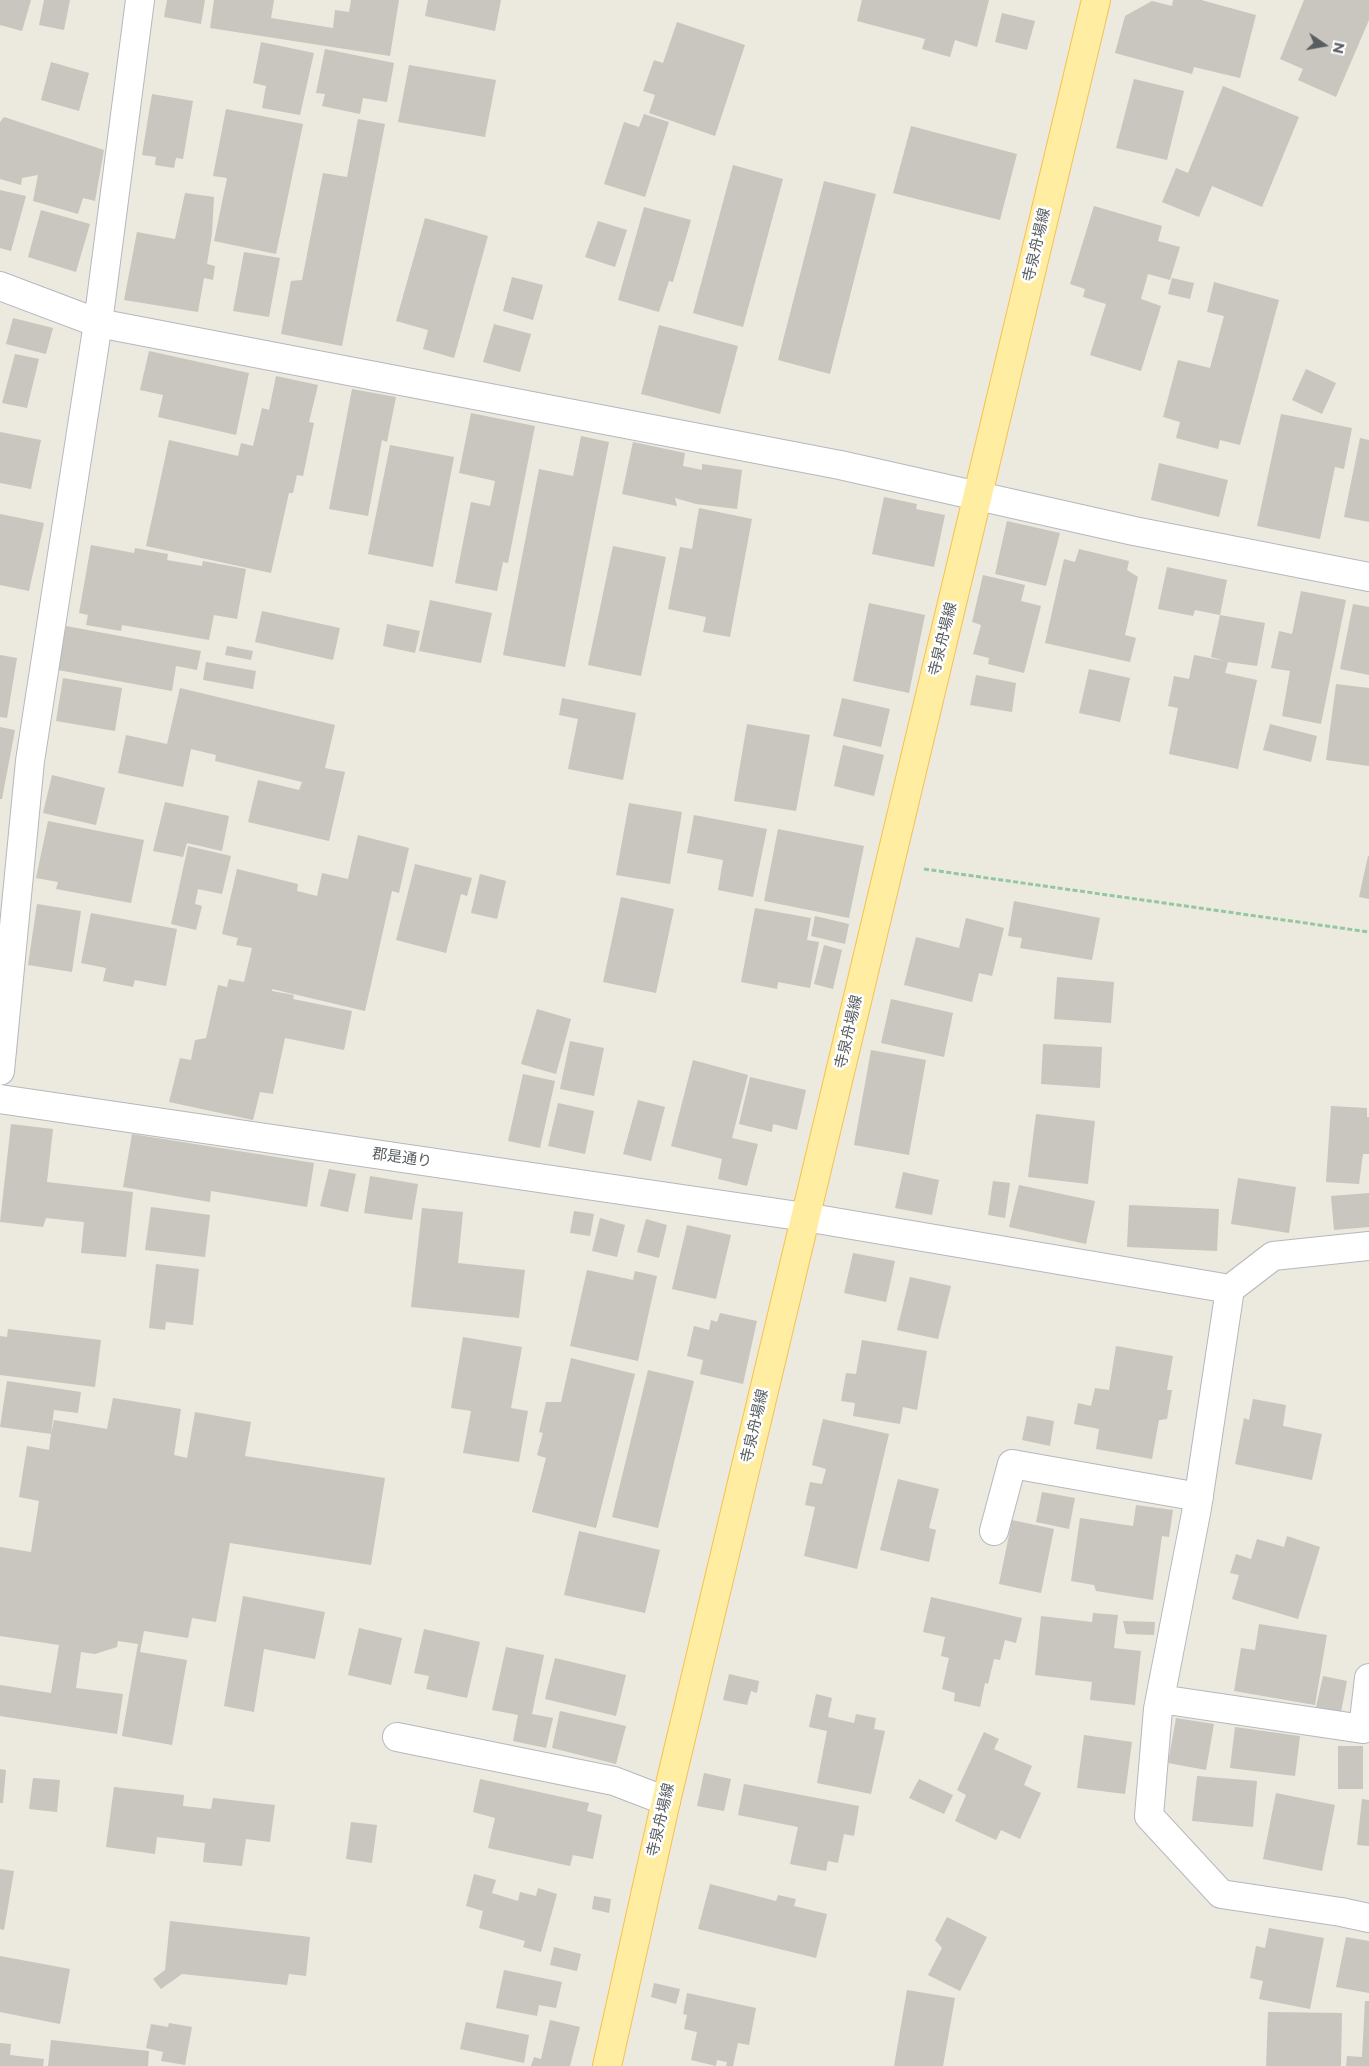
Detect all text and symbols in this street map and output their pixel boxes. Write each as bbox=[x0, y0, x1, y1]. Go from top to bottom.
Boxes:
north arrow bbox=[1299, 20, 1349, 70]
text: N bbox=[1329, 41, 1349, 56]
street label: 寺泉舟場線 bbox=[1020, 206, 1054, 284]
street label: 寺泉舟場線 bbox=[925, 600, 961, 678]
street label: 寺泉舟場線 bbox=[832, 993, 866, 1071]
street label: 郡是通り bbox=[371, 1145, 433, 1171]
street label: 寺泉舟場線 bbox=[738, 1387, 772, 1465]
street label: 寺泉舟場線 bbox=[644, 1781, 678, 1859]

